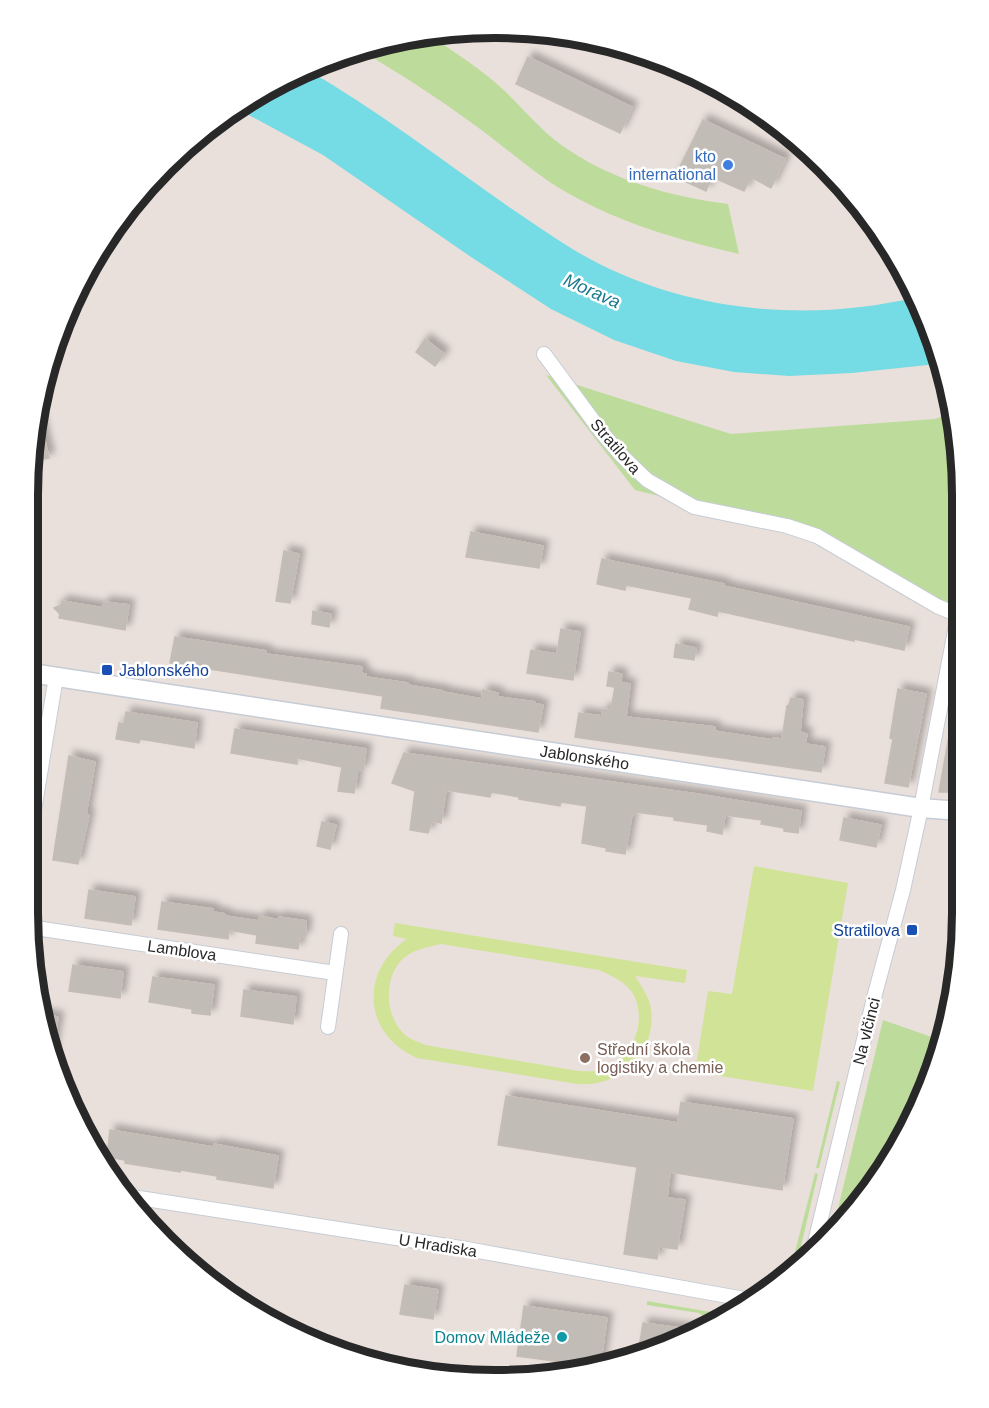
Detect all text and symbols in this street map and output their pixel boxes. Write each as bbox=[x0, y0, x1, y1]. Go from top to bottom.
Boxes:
place label: kto international bbox=[629, 148, 716, 183]
marker: kto international bbox=[721, 158, 735, 172]
water label: Morava bbox=[561, 270, 623, 312]
street label: Stratilova bbox=[587, 416, 644, 477]
place label: Jablonského bbox=[119, 662, 209, 679]
marker: Jablonského bbox=[100, 663, 114, 677]
street label: Jablonského bbox=[539, 742, 630, 773]
place label: Stratilova bbox=[833, 922, 900, 939]
marker: Stratilova bbox=[905, 923, 919, 937]
street label: Lamblova bbox=[146, 937, 218, 964]
street label: Na vlčinci bbox=[850, 996, 883, 1066]
place label: Střední škola logistiky a chemie bbox=[597, 1041, 723, 1076]
marker: Střední škola logistiky a chemie bbox=[578, 1051, 592, 1065]
street label: U Hradiska bbox=[398, 1231, 478, 1260]
place label: Domov Mládeže bbox=[434, 1329, 550, 1346]
marker: Domov Mládeže bbox=[555, 1330, 569, 1344]

